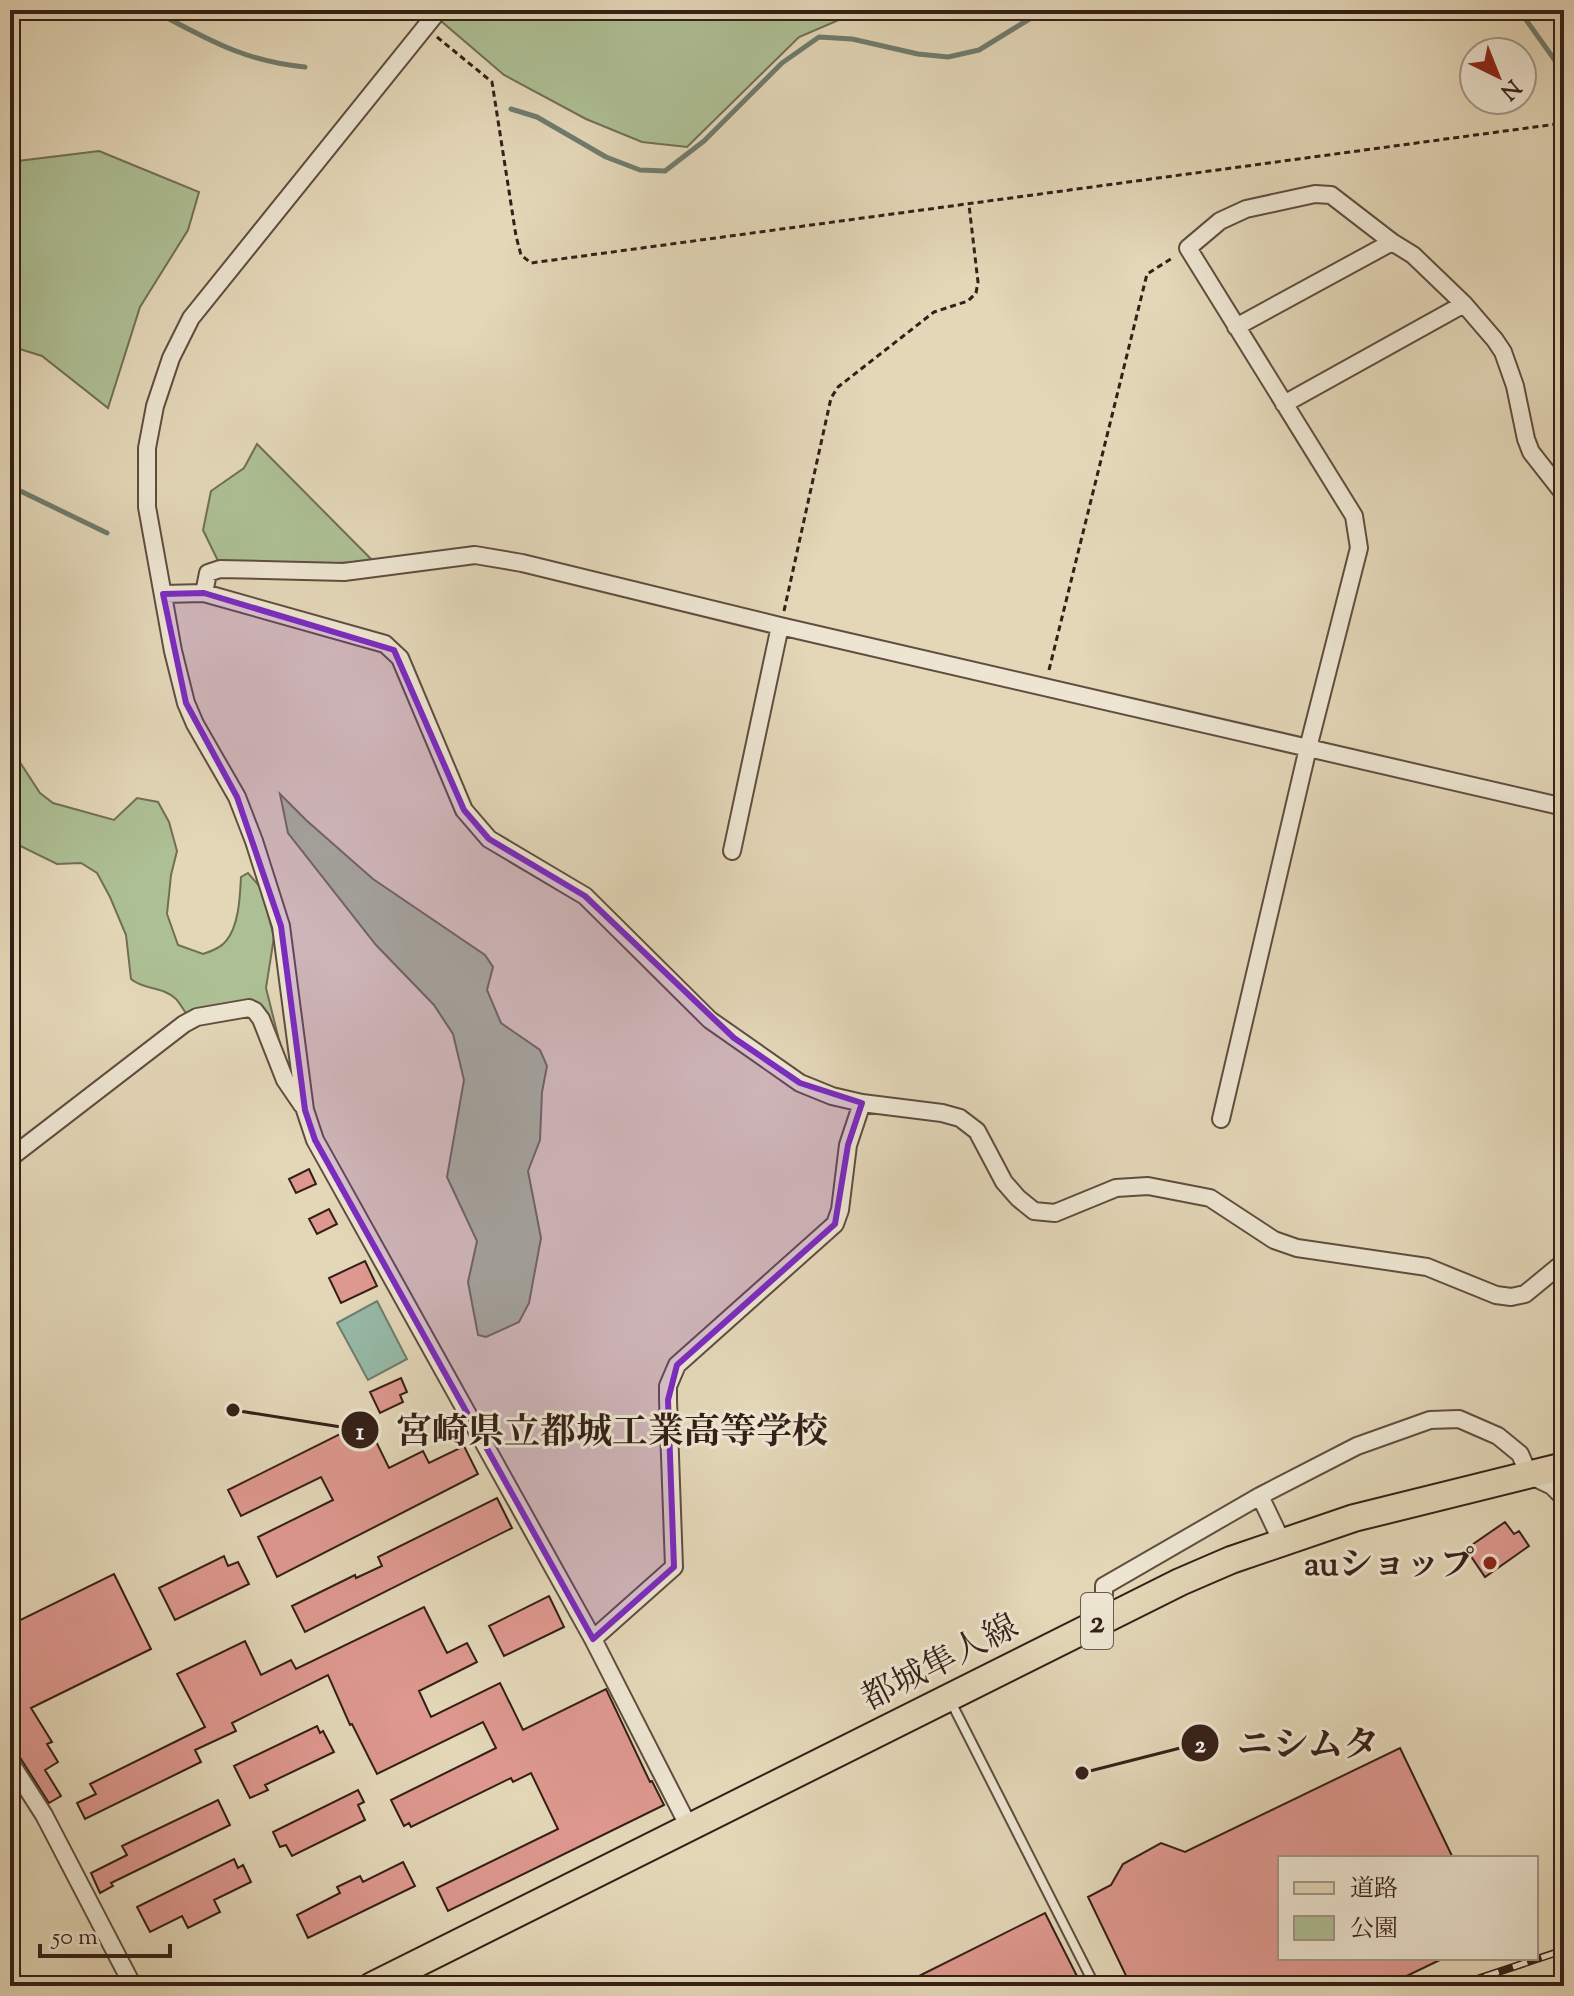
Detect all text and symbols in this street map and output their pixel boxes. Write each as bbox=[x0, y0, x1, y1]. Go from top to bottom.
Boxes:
north arrow bbox=[1458, 36, 1538, 116]
text: N bbox=[1492, 71, 1527, 106]
callout: 宮崎県立都城工業高等学校 bbox=[340, 1400, 844, 1460]
text: 宮崎県立都城工業高等学校 bbox=[396, 1408, 828, 1460]
text: 1 bbox=[356, 1416, 365, 1450]
place label: auショップ bbox=[1304, 1542, 1474, 1591]
marker: auショップ bbox=[1481, 1554, 1499, 1572]
road number: 2 bbox=[1081, 1593, 1113, 1649]
street label: 都城隼人線 bbox=[854, 1604, 1027, 1725]
callout: ニシムタ bbox=[1180, 1713, 1396, 1773]
text: ニシムタ bbox=[1237, 1721, 1379, 1773]
text: 2 bbox=[1194, 1729, 1206, 1763]
legend bbox=[1278, 1856, 1538, 1960]
text: 道路 bbox=[1350, 1873, 1398, 1907]
scale bar bbox=[40, 1908, 170, 1958]
text: 公園 bbox=[1350, 1913, 1398, 1947]
text: 50 m bbox=[50, 1921, 98, 1955]

